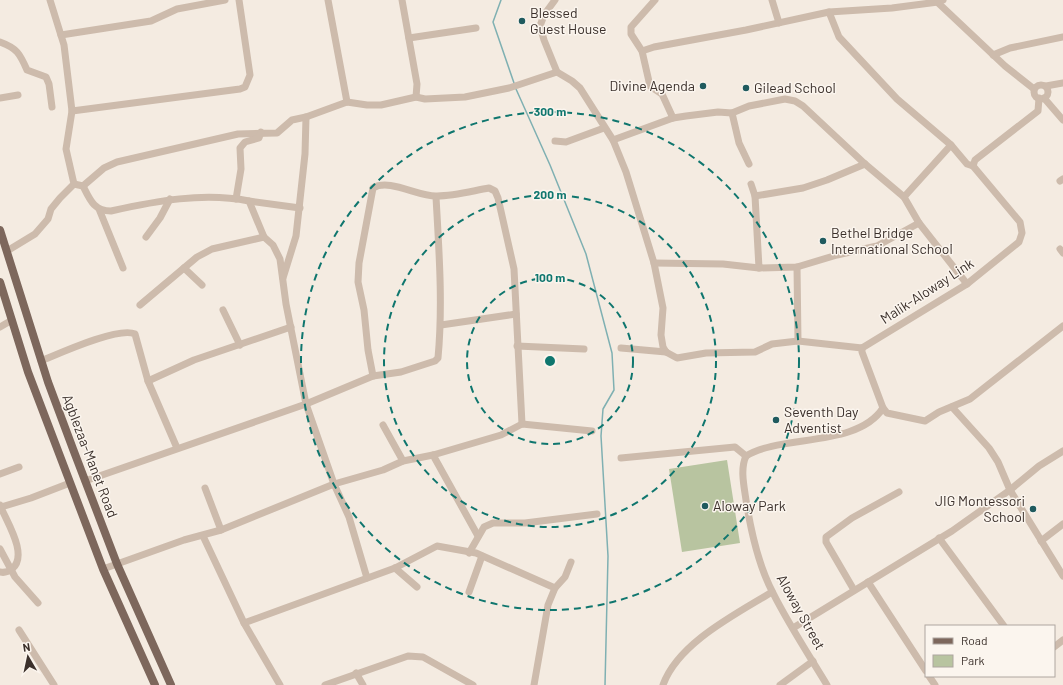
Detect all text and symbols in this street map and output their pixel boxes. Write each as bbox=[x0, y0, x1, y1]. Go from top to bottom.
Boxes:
place label: Blessed Guest House bbox=[530, 4, 607, 37]
marker: Blessed Guest House bbox=[517, 16, 527, 26]
place label: Divine Agenda bbox=[609, 77, 695, 94]
place label: Gilead School bbox=[754, 79, 836, 96]
marker: Divine Agenda bbox=[698, 81, 708, 91]
marker: Gilead School bbox=[741, 83, 751, 93]
text: 300 m bbox=[534, 104, 566, 118]
text: 200 m bbox=[534, 187, 566, 201]
place label: Bethel Bridge International School bbox=[831, 224, 953, 257]
marker: Bethel Bridge International School bbox=[818, 236, 828, 246]
street label: Malik-Aloway Link bbox=[877, 254, 976, 327]
text: 100 m bbox=[535, 270, 565, 284]
centre of rings bbox=[543, 354, 557, 368]
street label: Agblezaa-Manet Road bbox=[59, 392, 122, 520]
place label: Seventh Day Adventist bbox=[784, 403, 859, 436]
marker: Seventh Day Adventist bbox=[771, 415, 781, 425]
place label: JIG Montessori School bbox=[935, 492, 1025, 525]
place label: Aloway Park bbox=[713, 497, 786, 514]
marker: Aloway Park bbox=[700, 501, 710, 511]
marker: JIG Montessori School bbox=[1028, 504, 1038, 514]
street label: Aloway Street bbox=[774, 571, 829, 652]
legend bbox=[925, 625, 1055, 677]
text: Road bbox=[961, 633, 988, 647]
north arrow bbox=[8, 637, 48, 677]
text: N bbox=[22, 640, 31, 654]
text: Park bbox=[961, 653, 985, 667]

